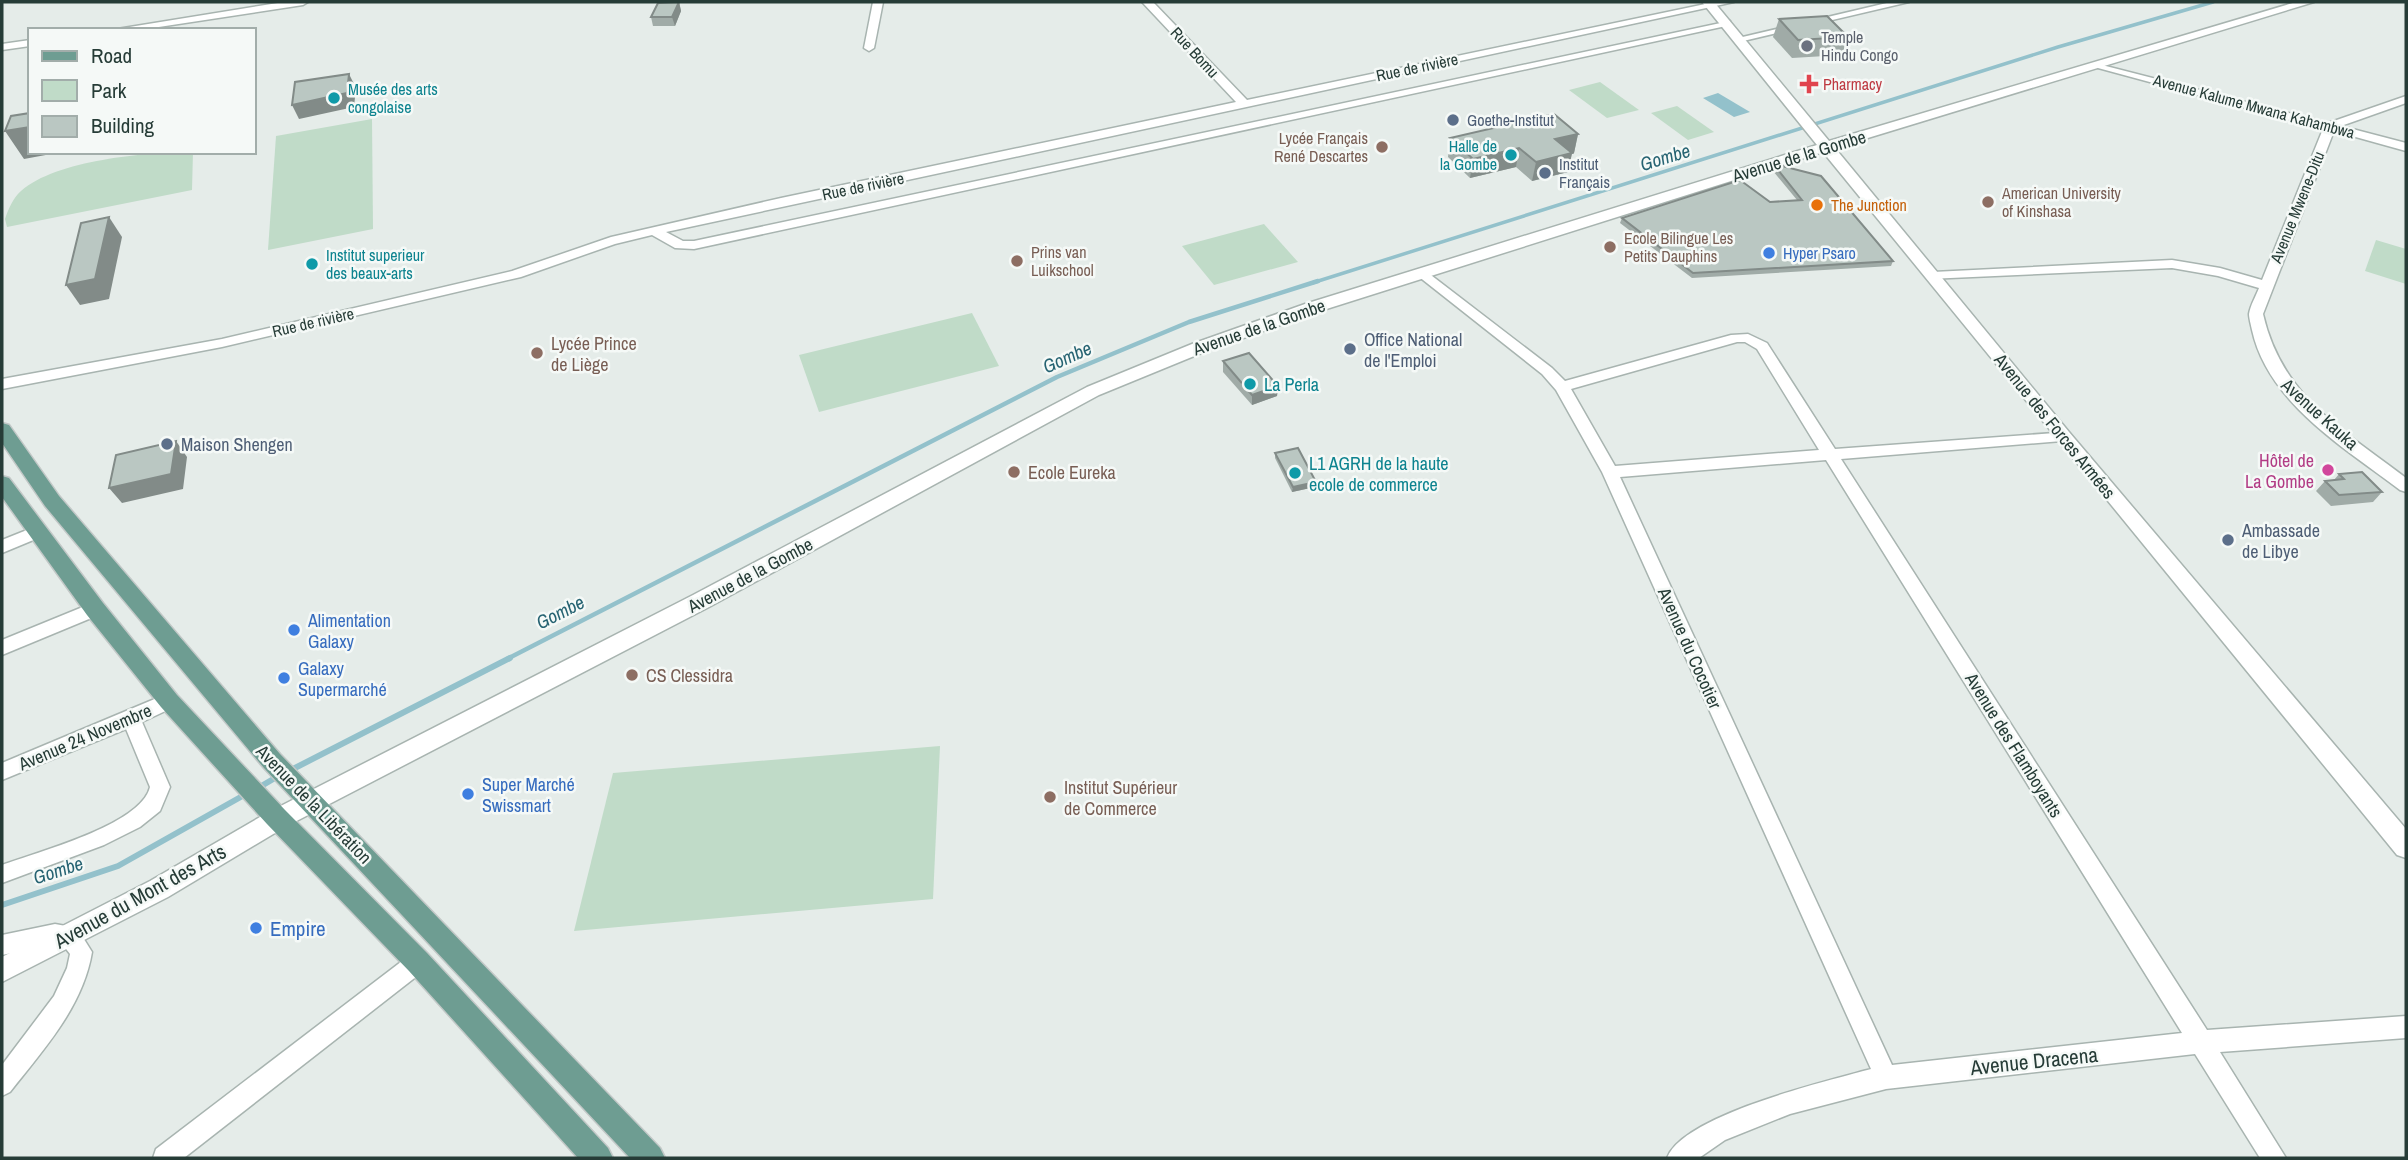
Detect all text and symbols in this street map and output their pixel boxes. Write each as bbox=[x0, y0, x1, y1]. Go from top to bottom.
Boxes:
street label: Rue Bomu bbox=[1166, 22, 1224, 82]
place label: Temple Hindu Congo bbox=[1821, 26, 1898, 66]
legend bbox=[28, 28, 256, 154]
marker: Temple Hindu Congo bbox=[1799, 38, 1815, 54]
text: Road bbox=[91, 41, 132, 70]
street label: Rue de rivière bbox=[1374, 48, 1460, 86]
street label: Avenue Kalume Mwana Kahambwa bbox=[2150, 68, 2358, 144]
place label: Pharmacy bbox=[1823, 73, 1882, 95]
text: Park bbox=[91, 76, 127, 105]
marker: Pharmacy bbox=[1801, 76, 1817, 92]
place label: Musée des arts congolaise bbox=[348, 78, 438, 118]
marker: Musée des arts congolaise bbox=[326, 90, 342, 106]
place label: Goethe-Institut bbox=[1467, 109, 1554, 131]
text: Building bbox=[91, 111, 155, 140]
marker: Goethe-Institut bbox=[1445, 112, 1461, 128]
street label: Avenue de la Gombe bbox=[1728, 124, 1869, 188]
place label: Lycée Français René Descartes bbox=[1274, 127, 1368, 167]
place label: Halle de la Gombe bbox=[1440, 135, 1497, 175]
water label: Gombe bbox=[1637, 137, 1693, 177]
marker: Lycée Français René Descartes bbox=[1374, 139, 1390, 155]
marker: Halle de la Gombe bbox=[1503, 147, 1519, 163]
street label: Avenue Mwene-Ditu bbox=[2264, 148, 2329, 267]
place label: Institut Français bbox=[1559, 153, 1610, 193]
marker: Institut Français bbox=[1537, 165, 1553, 181]
street label: Rue de rivière bbox=[820, 167, 906, 205]
place label: American University of Kinshasa bbox=[2001, 182, 2121, 222]
place label: The Junction bbox=[1831, 194, 1907, 216]
marker: American University of Kinshasa bbox=[1980, 194, 1996, 210]
marker: The Junction bbox=[1809, 197, 1825, 213]
place label: Ecole Bilingue Les Petits Dauphins bbox=[1624, 227, 1733, 267]
marker: Ecole Bilingue Les Petits Dauphins bbox=[1602, 239, 1618, 255]
place label: Prins van Luikschool bbox=[1031, 241, 1094, 281]
place label: Hyper Psaro bbox=[1783, 242, 1856, 264]
place label: Institut superieur des beaux-arts bbox=[326, 244, 425, 284]
marker: Hyper Psaro bbox=[1761, 245, 1777, 261]
marker: Prins van Luikschool bbox=[1009, 253, 1025, 269]
marker: Institut superieur des beaux-arts bbox=[304, 256, 320, 272]
street label: Avenue de la Gombe bbox=[1189, 293, 1329, 362]
street label: Rue de rivière bbox=[270, 302, 356, 342]
place label: Office National de l'Emploi bbox=[1364, 327, 1462, 373]
place label: Lycée Prince de Liège bbox=[551, 331, 637, 377]
water label: Gombe bbox=[1038, 335, 1096, 379]
marker: Office National de l'Emploi bbox=[1342, 341, 1358, 357]
marker: Lycée Prince de Liège bbox=[529, 345, 545, 361]
street label: Avenue des Forces Armées bbox=[1988, 347, 2121, 504]
place label: La Perla bbox=[1264, 372, 1319, 397]
street label: Avenue Kauka bbox=[2275, 372, 2364, 455]
marker: La Perla bbox=[1242, 376, 1258, 392]
place label: Maison Shengen bbox=[181, 432, 293, 457]
marker: Maison Shengen bbox=[159, 436, 175, 452]
place label: Hôtel de La Gombe bbox=[2245, 448, 2314, 494]
place label: L1 AGRH de la haute ecole de commerce bbox=[1309, 451, 1449, 497]
place label: Ecole Eureka bbox=[1028, 460, 1116, 485]
marker: Hôtel de La Gombe bbox=[2320, 462, 2336, 478]
marker: Ecole Eureka bbox=[1006, 464, 1022, 480]
marker: L1 AGRH de la haute ecole de commerce bbox=[1287, 465, 1303, 481]
place label: Ambassade de Libye bbox=[2241, 518, 2320, 564]
street label: Avenue de la Gombe bbox=[682, 531, 817, 619]
marker: Ambassade de Libye bbox=[2220, 532, 2236, 548]
street label: Avenue du Cocotier bbox=[1652, 583, 1728, 713]
water label: Gombe bbox=[531, 589, 589, 635]
place label: Alimentation Galaxy bbox=[307, 608, 391, 654]
marker: Alimentation Galaxy bbox=[286, 622, 302, 638]
place label: Galaxy Supermarché bbox=[298, 656, 387, 702]
place label: CS Clessidra bbox=[646, 663, 733, 688]
marker: CS Clessidra bbox=[624, 667, 640, 683]
street label: Avenue des Flamboyants bbox=[1959, 667, 2069, 822]
marker: Galaxy Supermarché bbox=[276, 670, 292, 686]
street label: Avenue 24 Novembre bbox=[14, 698, 155, 777]
street label: Avenue de la Libération bbox=[250, 738, 377, 869]
place label: Super Marché Swissmart bbox=[482, 772, 575, 818]
place label: Institut Supérieur de Commerce bbox=[1064, 775, 1177, 821]
marker: Super Marché Swissmart bbox=[460, 786, 476, 802]
marker: Institut Supérieur de Commerce bbox=[1042, 789, 1058, 805]
street label: Avenue du Mont des Arts bbox=[48, 837, 231, 956]
water label: Gombe bbox=[30, 850, 86, 890]
place label: Empire bbox=[270, 914, 326, 943]
marker: Empire bbox=[248, 920, 264, 936]
street label: Avenue Dracena bbox=[1968, 1040, 2100, 1082]

